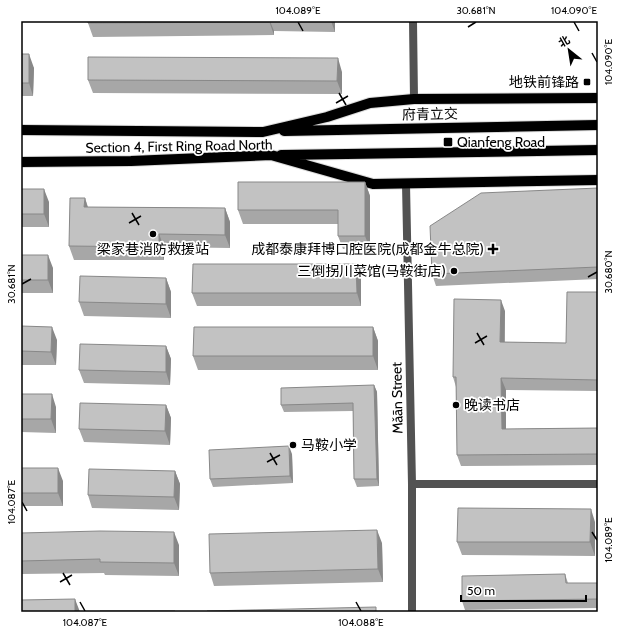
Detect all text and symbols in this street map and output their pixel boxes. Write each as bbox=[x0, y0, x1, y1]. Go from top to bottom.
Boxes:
text: 104.089°E bbox=[276, 4, 321, 17]
text: 30.681°N bbox=[456, 4, 496, 17]
text: 104.090°E bbox=[551, 4, 597, 17]
north arrow bbox=[549, 30, 589, 70]
text: 北 bbox=[556, 33, 572, 50]
text: 104.090°E bbox=[602, 39, 615, 85]
place label: 地铁前锋路 bbox=[509, 73, 579, 91]
marker: 地铁前锋路 bbox=[582, 77, 592, 87]
street label: 府青立交 bbox=[402, 105, 458, 123]
place label: Qianfeng Road bbox=[457, 133, 545, 151]
street label: Section 4, First Ring Road North bbox=[85, 135, 273, 157]
marker: Qianfeng Road bbox=[442, 136, 454, 148]
marker: 梁家巷消防救援站 bbox=[148, 229, 158, 239]
place label: 梁家巷消防救援站 bbox=[97, 240, 209, 258]
place label: 成都泰康拜博口腔医院(成都金牛总院) bbox=[251, 240, 484, 258]
marker: 成都泰康拜博口腔医院(成都金牛总院) bbox=[487, 243, 499, 255]
text: 30.680°N bbox=[602, 251, 615, 293]
place label: 三倒拐川菜馆(马鞍街店) bbox=[297, 262, 446, 280]
text: 30.681°N bbox=[5, 264, 18, 304]
marker: 三倒拐川菜馆(马鞍街店) bbox=[449, 266, 459, 276]
street label: Mǎān Street bbox=[387, 362, 407, 434]
place label: 晚读书店 bbox=[464, 396, 520, 414]
marker: 晚读书店 bbox=[451, 400, 461, 410]
place label: 马鞍小学 bbox=[301, 436, 357, 454]
marker: 马鞍小学 bbox=[288, 440, 298, 450]
text: 104.087°E bbox=[5, 479, 18, 524]
text: 104.089°E bbox=[602, 517, 615, 562]
scale bar bbox=[461, 577, 586, 603]
text: 50 m bbox=[467, 583, 495, 598]
text: 104.087°E bbox=[63, 616, 108, 629]
text: 104.088°E bbox=[338, 616, 384, 629]

